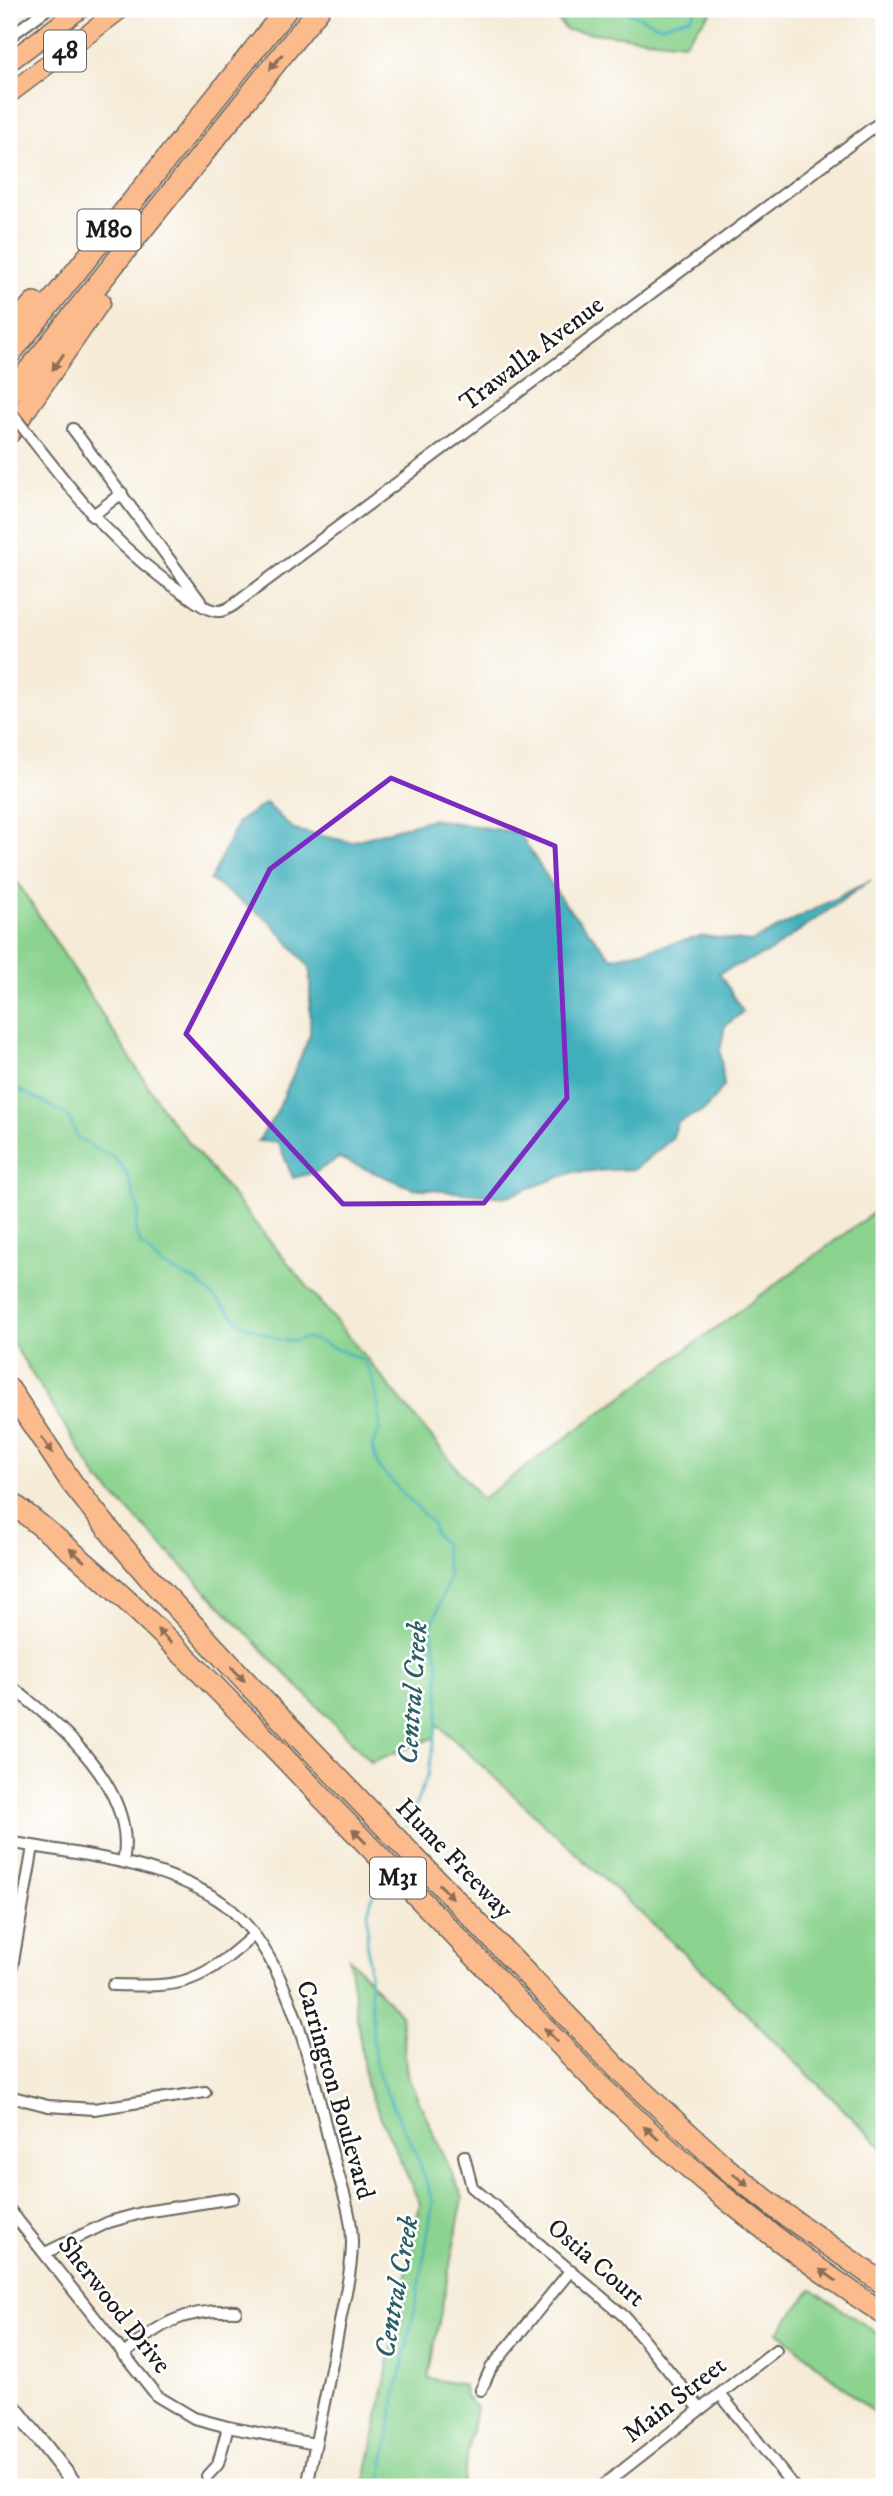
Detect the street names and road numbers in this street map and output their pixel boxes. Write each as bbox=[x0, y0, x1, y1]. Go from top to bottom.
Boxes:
road number: 48 bbox=[44, 31, 86, 72]
road number: M80 bbox=[78, 210, 140, 250]
street label: Trawalla Avenue bbox=[453, 289, 611, 419]
street label: Hume Freeway bbox=[388, 1792, 520, 1927]
road number: M31 bbox=[370, 1857, 426, 1898]
street label: Carrington Boulevard bbox=[288, 1977, 382, 2203]
street label: Ostia Court bbox=[540, 2211, 652, 2315]
street label: Sherwood Drive bbox=[50, 2229, 178, 2381]
street label: Main Street bbox=[617, 2349, 733, 2451]

